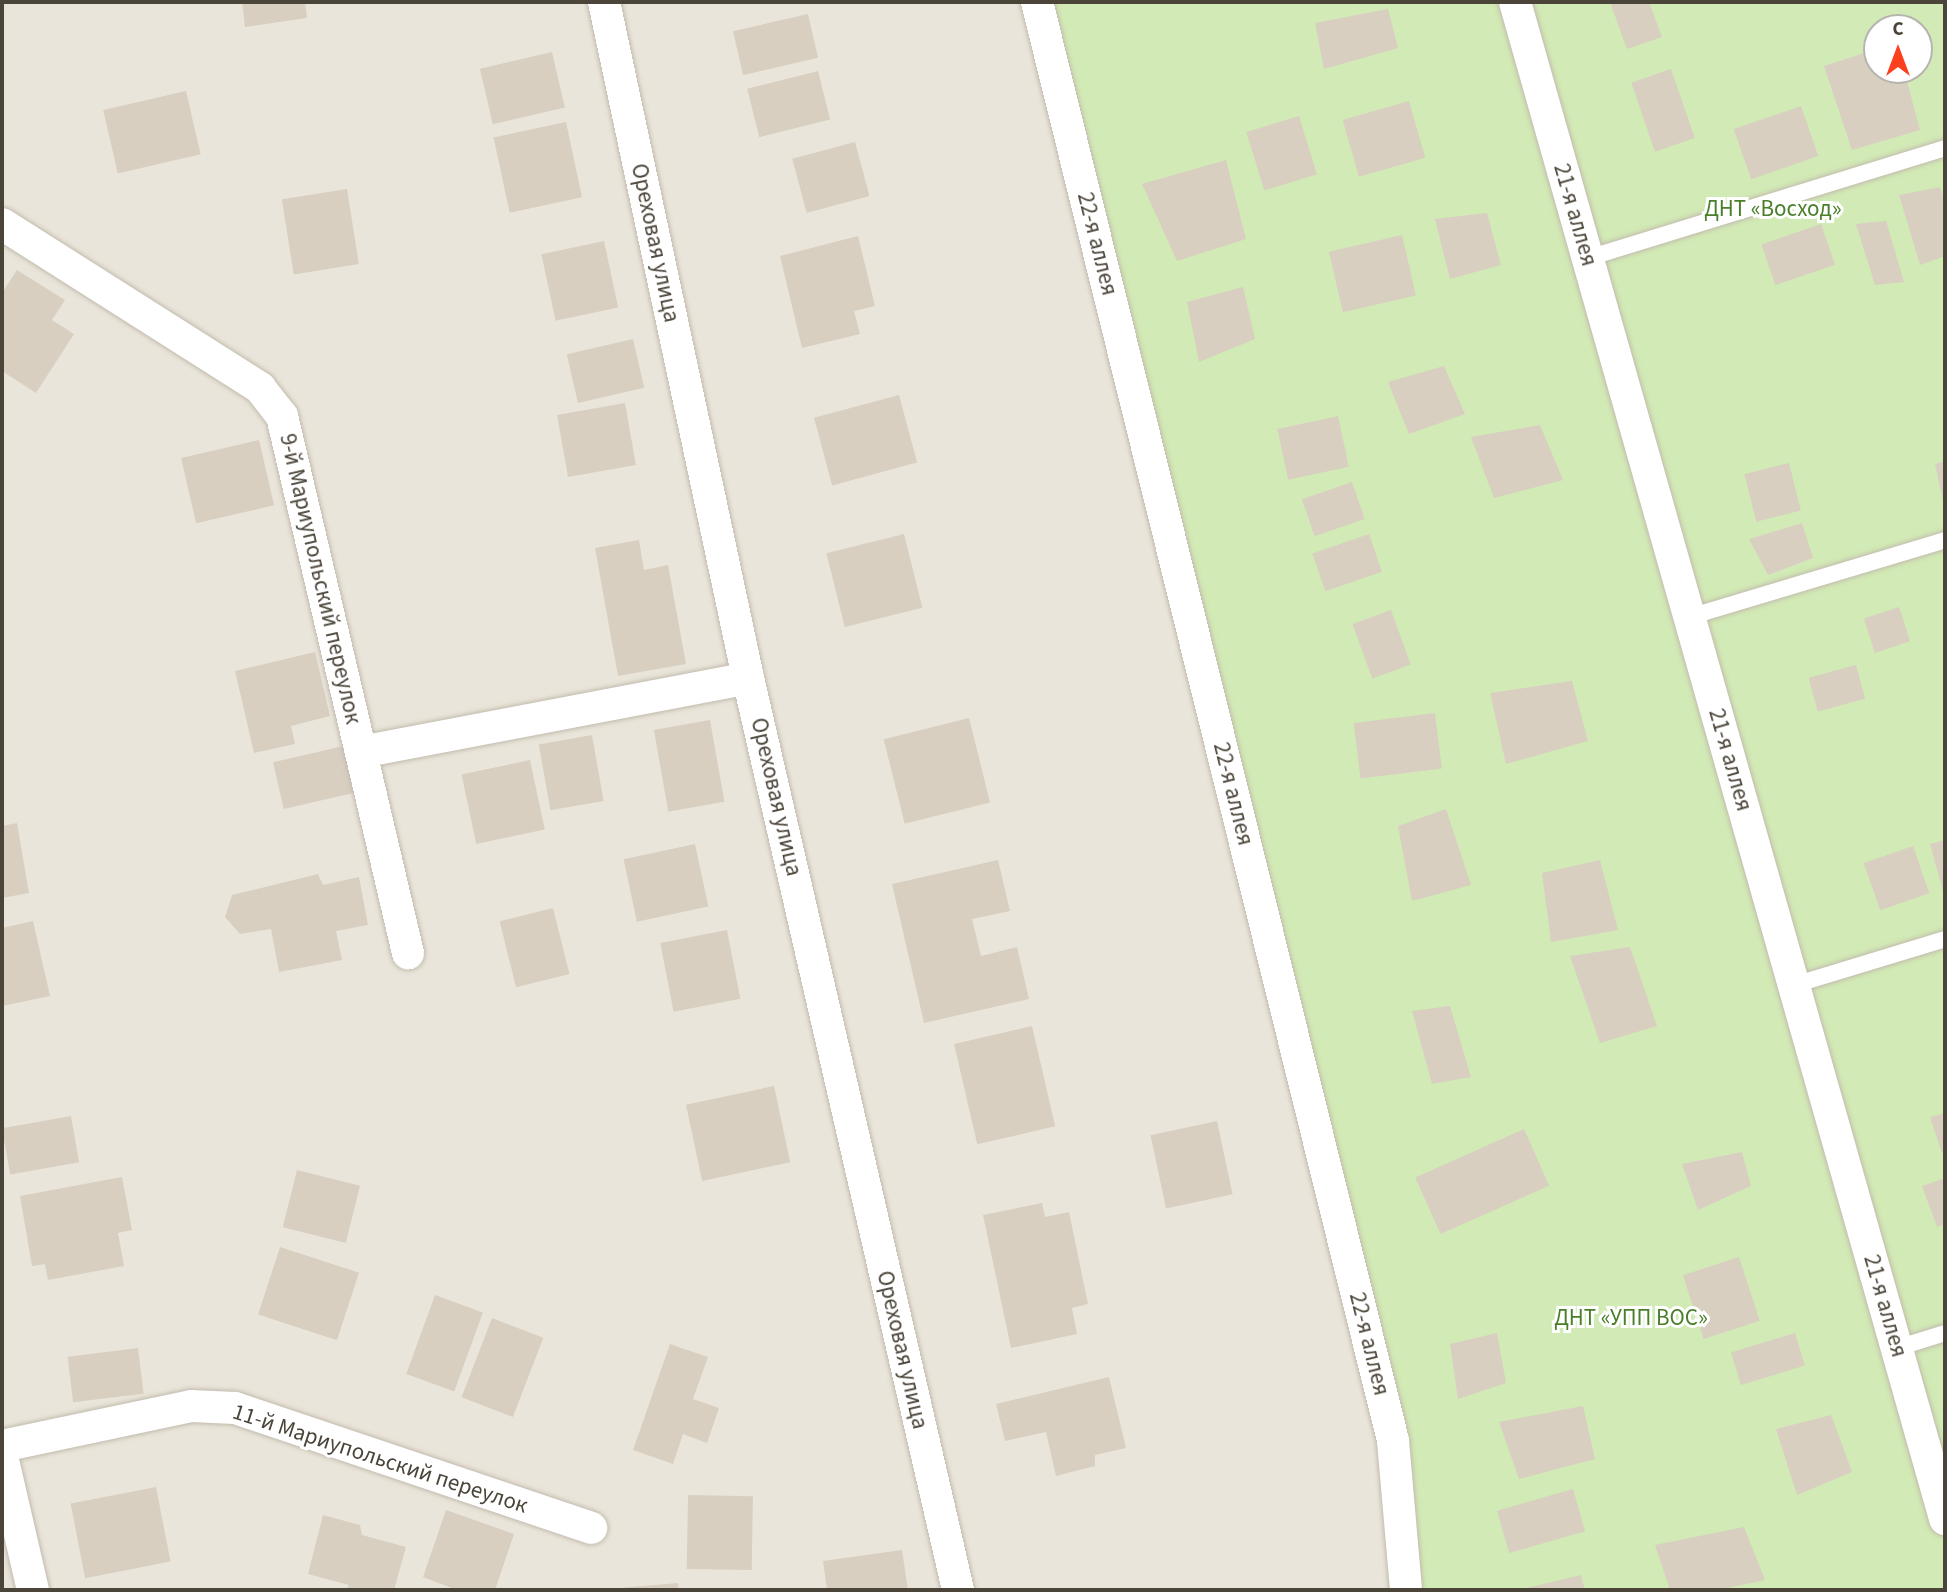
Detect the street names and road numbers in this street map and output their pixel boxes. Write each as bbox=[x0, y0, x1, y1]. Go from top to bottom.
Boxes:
street label: Ореховая улица bbox=[625, 161, 685, 325]
street label: 21-я аллея bbox=[1547, 161, 1603, 269]
street label: 22-я аллея bbox=[1071, 190, 1123, 298]
street label: 9-й Мариупольский переулок bbox=[273, 431, 367, 727]
street label: 21-я аллея bbox=[1702, 706, 1758, 814]
street label: Ореховая улица bbox=[744, 715, 808, 879]
street label: 22-я аллея bbox=[1207, 740, 1259, 848]
street label: 21-я аллея bbox=[1857, 1252, 1913, 1360]
street label: Ореховая улица bbox=[870, 1268, 934, 1432]
street label: 22-я аллея bbox=[1343, 1290, 1395, 1398]
street label: 11-й Мариупольский переулок bbox=[229, 1398, 531, 1520]

